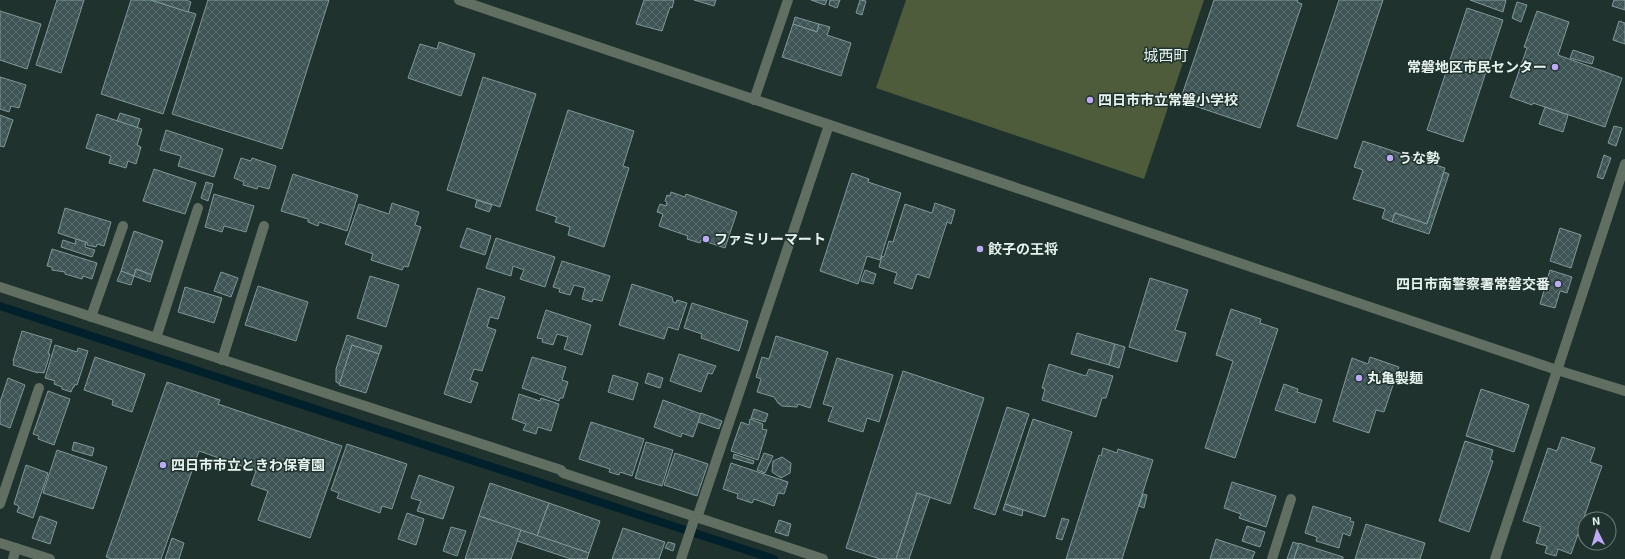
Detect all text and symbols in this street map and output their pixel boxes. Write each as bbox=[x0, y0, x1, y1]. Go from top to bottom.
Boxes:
district label: 城西町 bbox=[1143, 46, 1189, 64]
place label: 常磐地区市民センター bbox=[1407, 58, 1547, 75]
marker: 常磐地区市民センター bbox=[1550, 62, 1560, 72]
place label: 四日市市立常磐小学校 bbox=[1098, 91, 1238, 108]
marker: 四日市市立常磐小学校 bbox=[1085, 95, 1095, 105]
place label: うな勢 bbox=[1398, 149, 1440, 166]
marker: うな勢 bbox=[1385, 153, 1395, 163]
place label: ファミリーマート bbox=[714, 230, 826, 247]
marker: ファミリーマート bbox=[701, 234, 711, 244]
place label: 餃子の王将 bbox=[988, 240, 1058, 257]
marker: 餃子の王将 bbox=[975, 244, 985, 254]
place label: 四日市南警察署常磐交番 bbox=[1396, 275, 1550, 292]
marker: 四日市南警察署常磐交番 bbox=[1553, 279, 1563, 289]
place label: 丸亀製麺 bbox=[1367, 369, 1423, 386]
marker: 丸亀製麺 bbox=[1354, 373, 1364, 383]
place label: 四日市市立ときわ保育園 bbox=[171, 456, 325, 473]
marker: 四日市市立ときわ保育園 bbox=[158, 460, 168, 470]
north arrow bbox=[1577, 511, 1617, 551]
text: N bbox=[1592, 514, 1601, 527]

